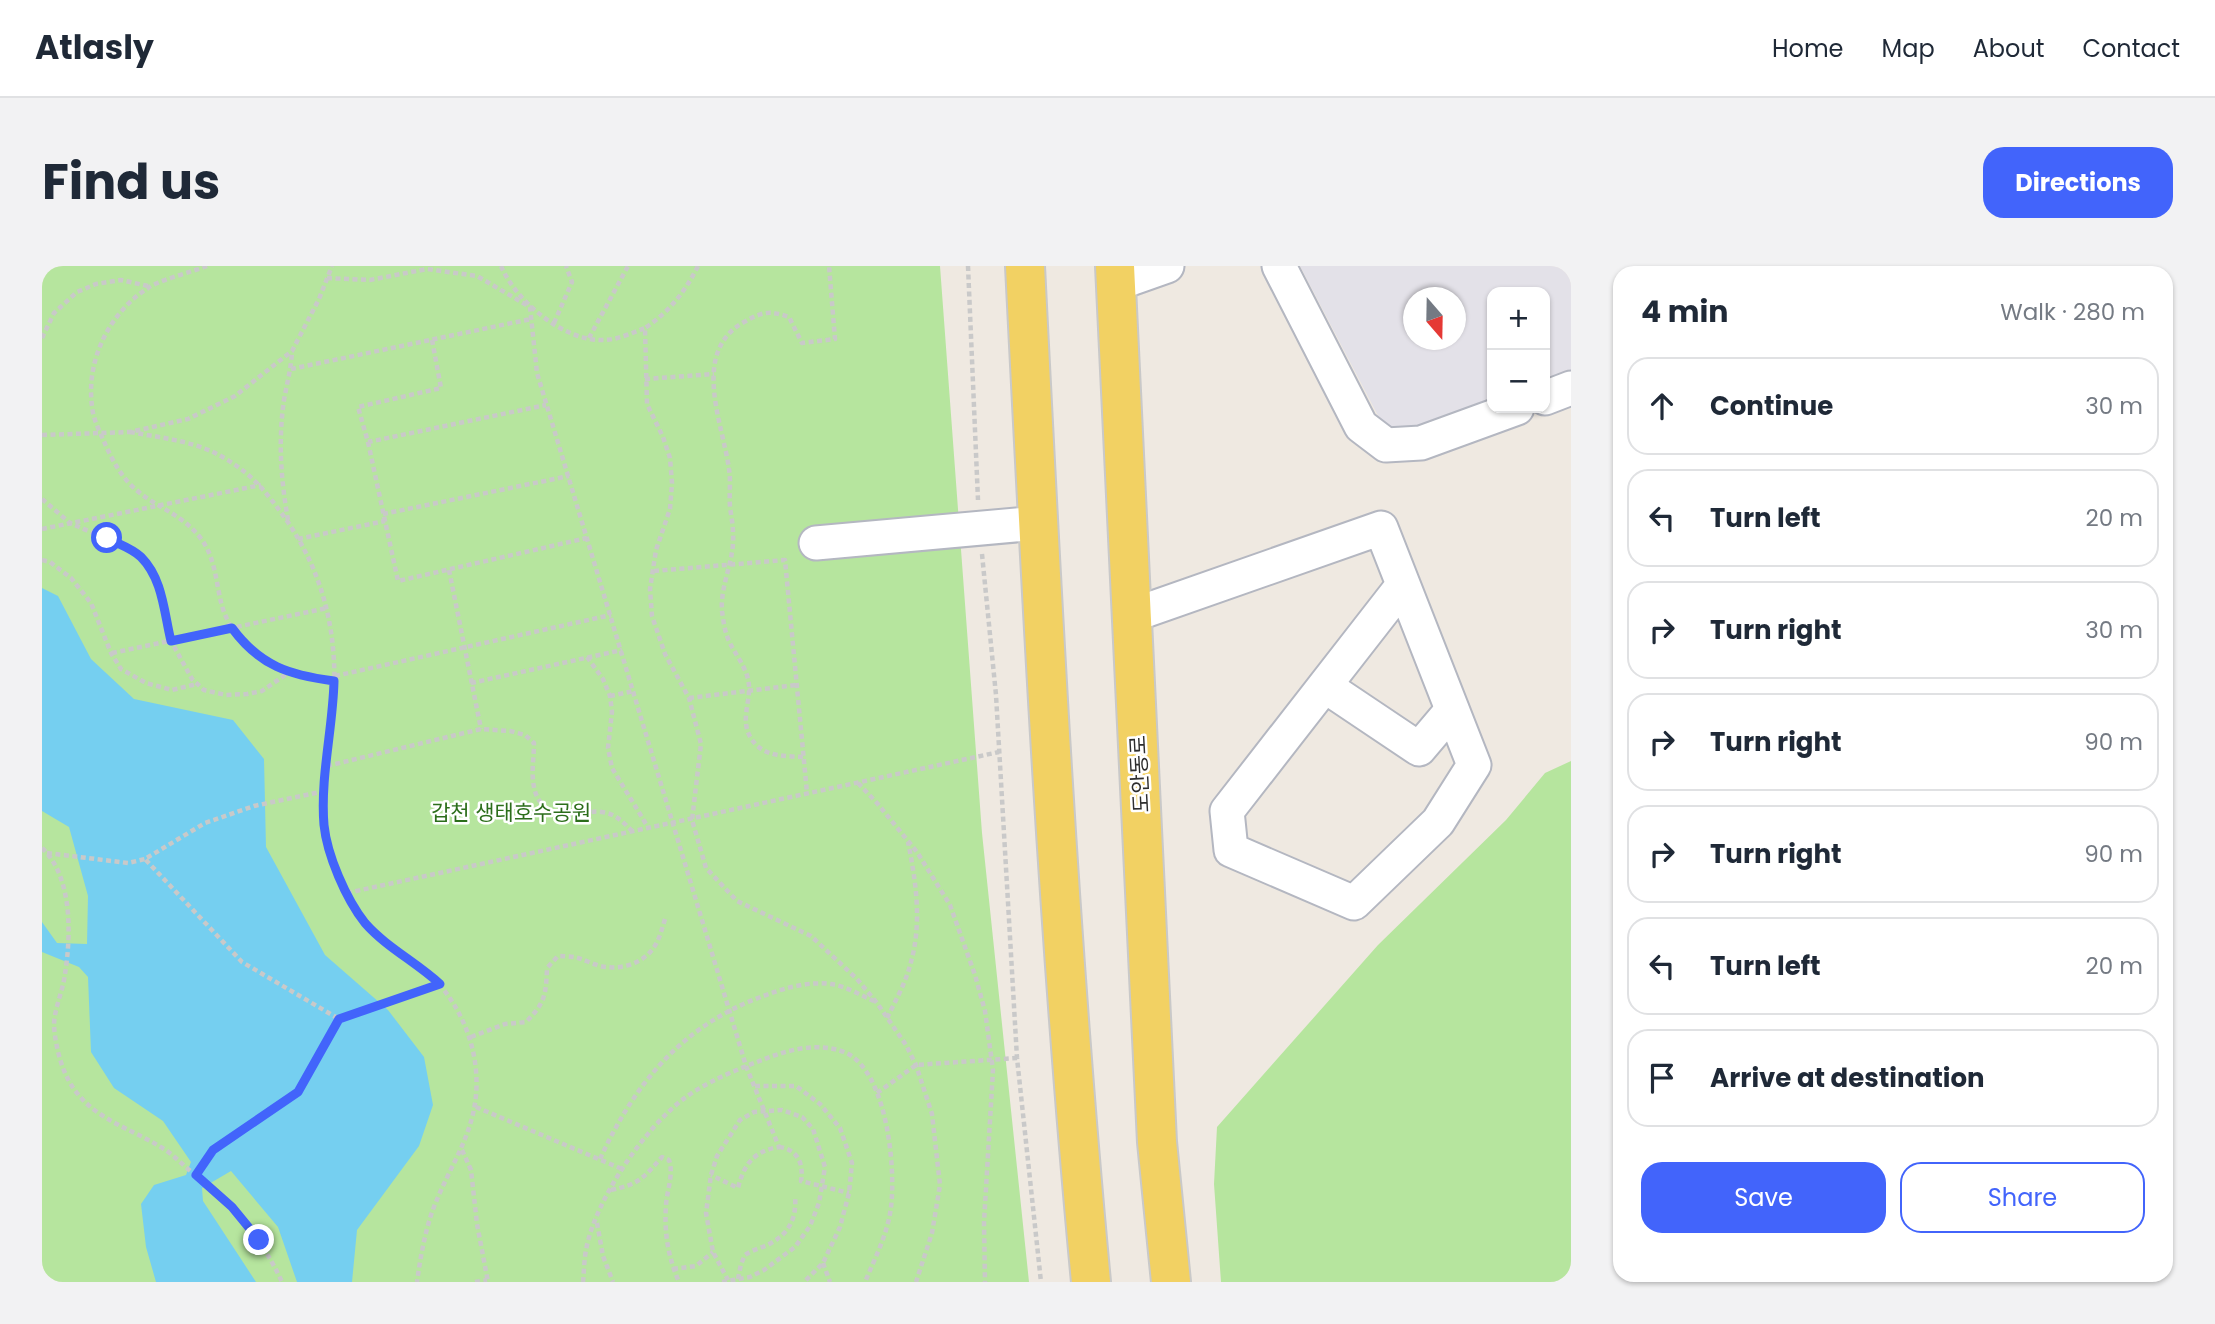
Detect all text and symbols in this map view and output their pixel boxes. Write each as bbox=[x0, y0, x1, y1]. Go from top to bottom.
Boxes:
text: Atlasly bbox=[35, 24, 154, 71]
text: Home bbox=[1772, 32, 1844, 65]
text: Map bbox=[1882, 32, 1935, 65]
text: About bbox=[1973, 32, 2044, 65]
text: Contact bbox=[2082, 32, 2180, 65]
button: Directions bbox=[1983, 147, 2173, 218]
text: Find us bbox=[42, 148, 220, 216]
north arrow bbox=[1403, 287, 1466, 350]
map controls bbox=[1487, 287, 1550, 413]
button: + bbox=[1487, 287, 1550, 350]
text: 4 min bbox=[1641, 290, 1729, 333]
text: Walk · 280 m bbox=[2000, 296, 2145, 328]
button: − bbox=[1487, 350, 1550, 413]
icon: ahead bbox=[1643, 387, 1681, 425]
text: Continue bbox=[1710, 388, 1833, 424]
text: 30 m bbox=[2085, 390, 2143, 422]
icon: left bbox=[1643, 499, 1681, 537]
text: Turn left bbox=[1710, 500, 1821, 536]
text: 20 m bbox=[2085, 502, 2143, 534]
route start bbox=[91, 522, 122, 553]
icon: right bbox=[1643, 611, 1681, 649]
text: Turn right bbox=[1710, 612, 1842, 648]
text: 30 m bbox=[2085, 614, 2143, 646]
icon: right bbox=[1643, 723, 1681, 761]
text: Turn right bbox=[1710, 724, 1842, 760]
text: 90 m bbox=[2084, 726, 2143, 758]
street label: 도안동로 bbox=[1123, 735, 1156, 813]
park label: 갑천 생태호수공원 bbox=[431, 798, 591, 827]
icon: right bbox=[1643, 835, 1681, 873]
text: Turn right bbox=[1710, 836, 1842, 872]
text: 90 m bbox=[2084, 838, 2143, 870]
icon: left bbox=[1643, 947, 1681, 985]
text: Turn left bbox=[1710, 948, 1821, 984]
text: 20 m bbox=[2085, 950, 2143, 982]
icon: arrive bbox=[1643, 1059, 1681, 1097]
text: Arrive at destination bbox=[1710, 1060, 1985, 1096]
button: Save bbox=[1641, 1162, 1886, 1233]
button: Share bbox=[1900, 1162, 2145, 1233]
route end bbox=[243, 1224, 274, 1255]

